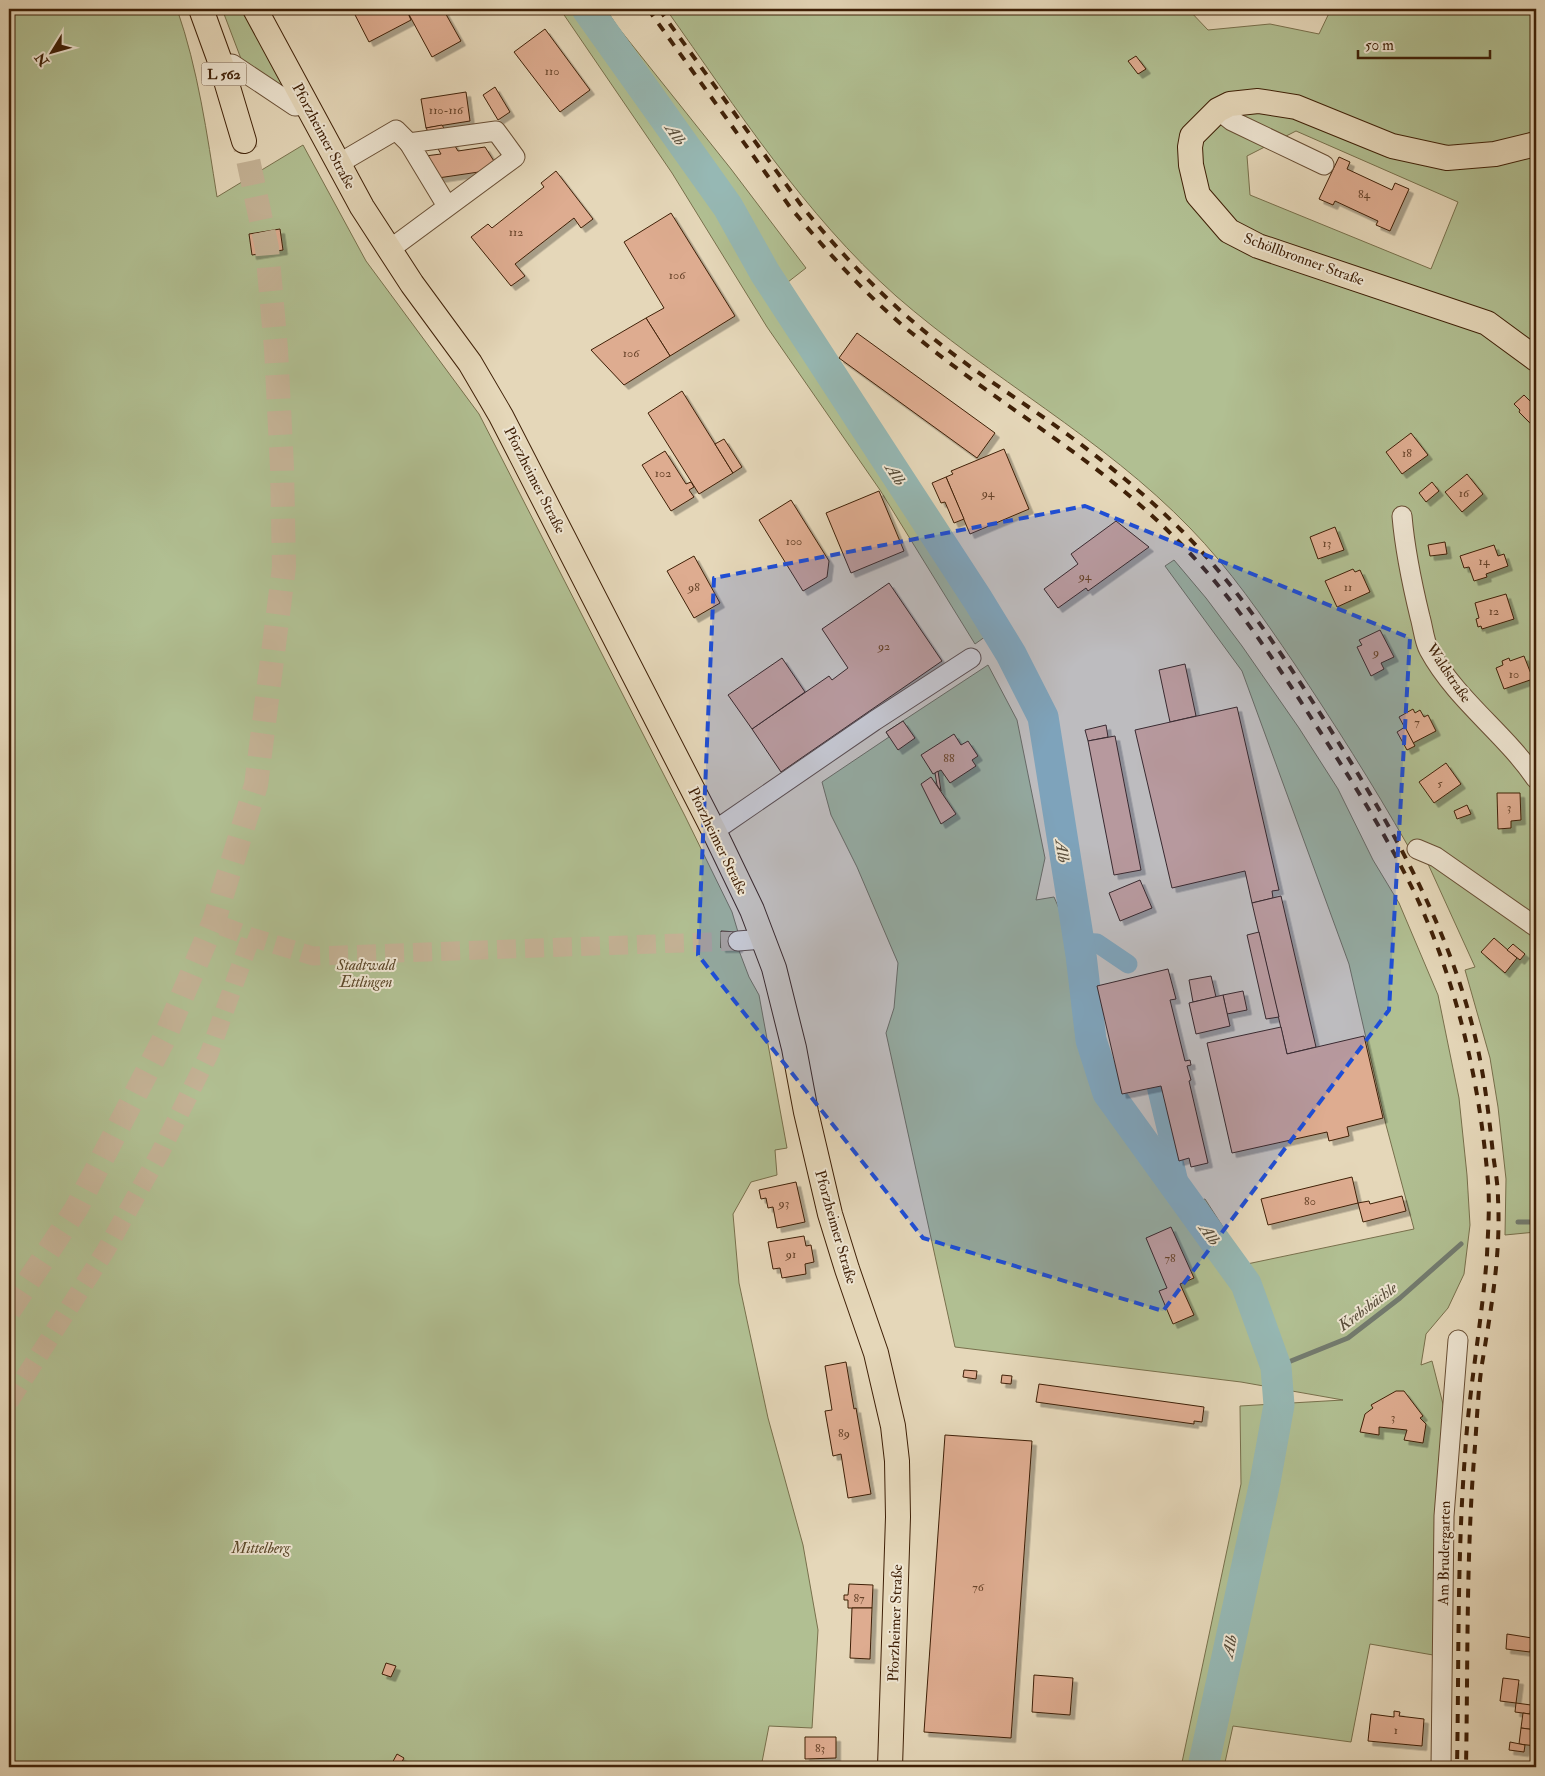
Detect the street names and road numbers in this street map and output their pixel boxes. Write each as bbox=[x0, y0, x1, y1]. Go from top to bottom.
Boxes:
road number: L 562 bbox=[202, 62, 246, 86]
street label: Pforzheimer Straße bbox=[288, 80, 360, 193]
street label: Schöllbronner Straße bbox=[1241, 229, 1367, 290]
street label: Pforzheimer Straße bbox=[499, 424, 570, 537]
street label: Waldstraße bbox=[1421, 639, 1475, 707]
street label: Pforzheimer Straße bbox=[683, 784, 752, 898]
street label: Pforzheimer Straße bbox=[810, 1168, 861, 1286]
street label: Am Brudergarten bbox=[1434, 1500, 1455, 1606]
street label: Pforzheimer Straße bbox=[884, 1564, 907, 1682]

